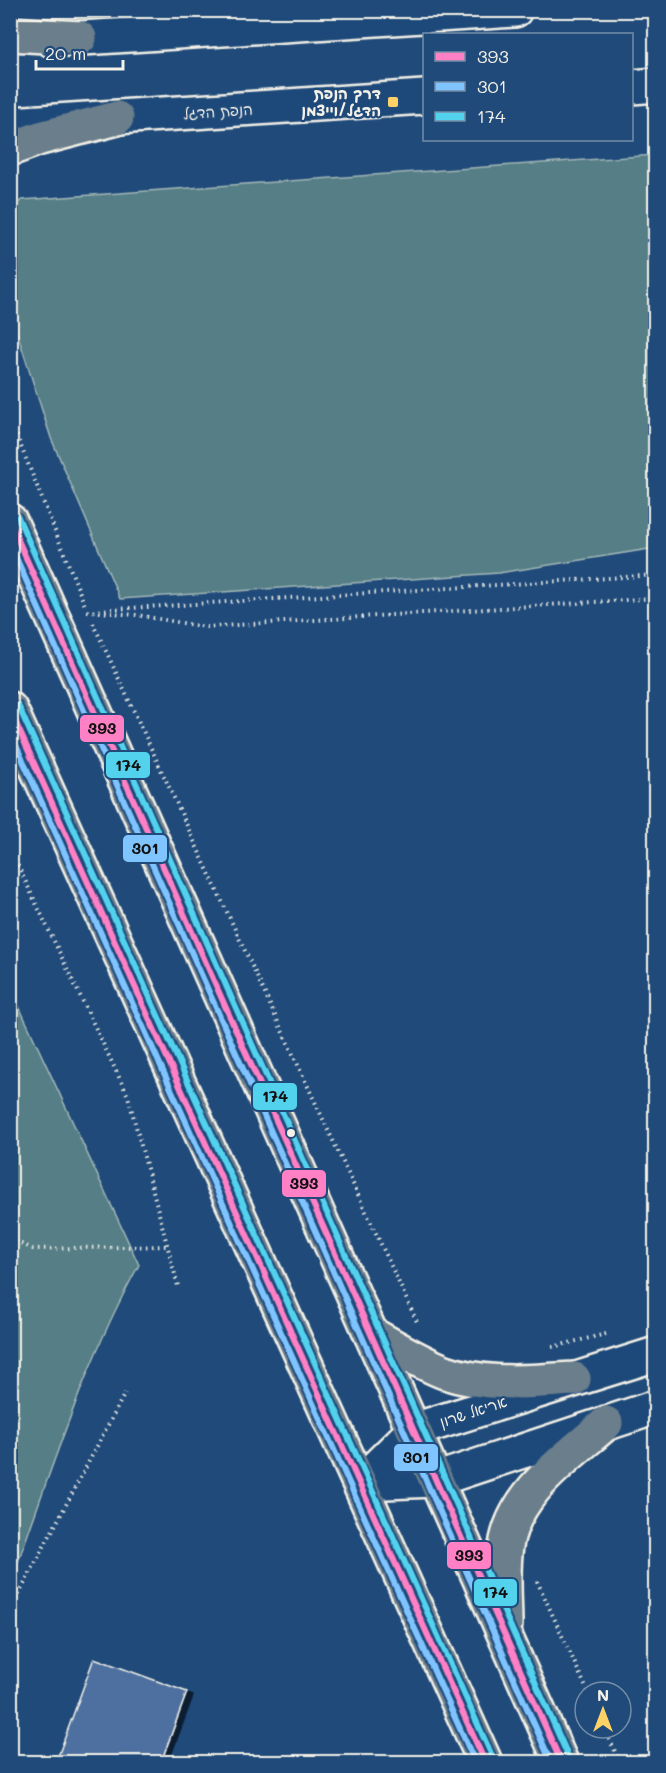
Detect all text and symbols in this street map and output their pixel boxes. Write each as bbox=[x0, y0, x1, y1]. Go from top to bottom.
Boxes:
scale bar bbox=[36, 33, 123, 71]
legend bbox=[423, 33, 633, 141]
text: 20 m bbox=[45, 41, 86, 65]
text: 393 bbox=[477, 44, 509, 68]
text: 301 bbox=[477, 74, 507, 98]
place label: דרך הנפת הדגל/וייצמן bbox=[302, 83, 381, 121]
marker: דרך הנפת הדגל/וייצמן bbox=[386, 95, 400, 109]
street label: הנפת הדגל bbox=[182, 99, 254, 123]
text: 174 bbox=[477, 104, 506, 128]
line badge: 393 bbox=[79, 714, 125, 743]
text: 393 bbox=[88, 717, 117, 738]
line badge: 174 bbox=[105, 751, 151, 779]
text: 174 bbox=[115, 754, 141, 775]
line badge: 301 bbox=[122, 834, 168, 863]
text: 301 bbox=[132, 837, 158, 858]
line badge: 174 bbox=[252, 1082, 298, 1111]
text: 174 bbox=[262, 1085, 288, 1106]
unlabelled marker bbox=[285, 1127, 297, 1139]
line badge: 393 bbox=[281, 1169, 327, 1198]
text: 393 bbox=[290, 1172, 319, 1193]
street label: אריאל שרון bbox=[437, 1391, 510, 1432]
line badge: 301 bbox=[393, 1443, 439, 1472]
text: 301 bbox=[403, 1446, 429, 1467]
line badge: 393 bbox=[446, 1541, 492, 1570]
text: 393 bbox=[455, 1544, 484, 1565]
line badge: 174 bbox=[473, 1578, 518, 1607]
text: 174 bbox=[482, 1581, 508, 1602]
north arrow bbox=[573, 1680, 633, 1740]
text: N bbox=[597, 1684, 609, 1705]

